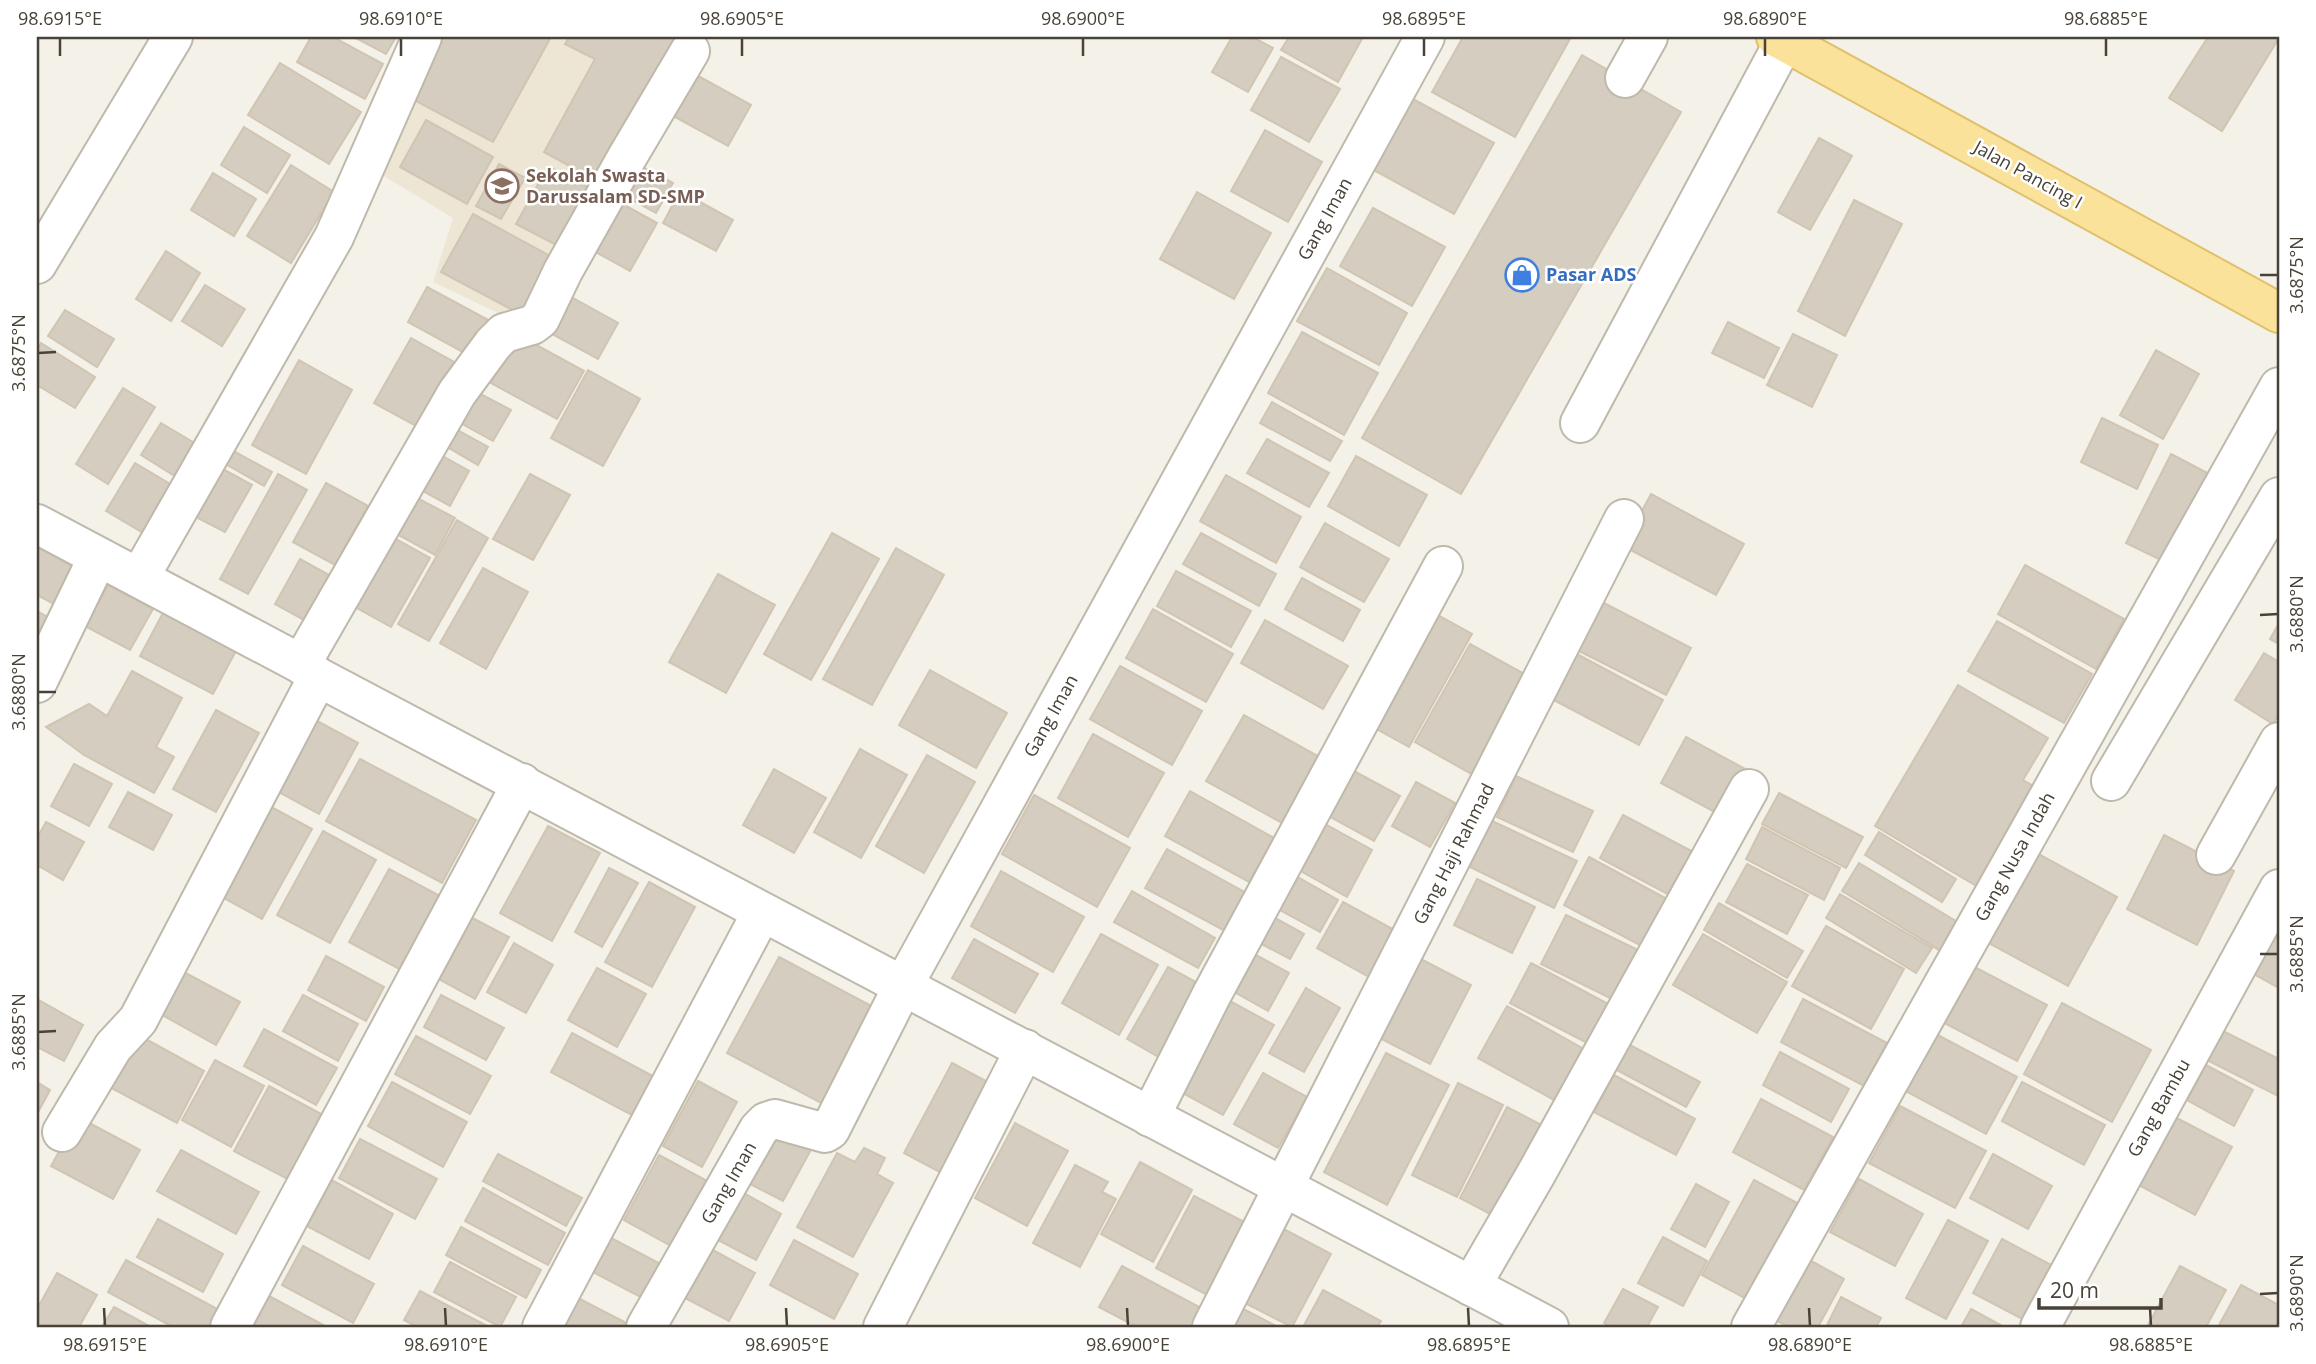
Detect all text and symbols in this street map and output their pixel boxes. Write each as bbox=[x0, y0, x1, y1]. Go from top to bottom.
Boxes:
text: 98.6915°E bbox=[18, 6, 102, 30]
text: 98.6910°E bbox=[359, 6, 443, 30]
text: 98.6905°E bbox=[700, 6, 784, 30]
text: 98.6900°E bbox=[1041, 6, 1125, 30]
text: 98.6895°E bbox=[1382, 6, 1466, 30]
text: 98.6890°E bbox=[1723, 6, 1807, 30]
text: 98.6885°E bbox=[2064, 6, 2148, 30]
street label: Jalan Pancing I bbox=[1968, 133, 2087, 214]
place label: Sekolah Swasta Darussalam SD-SMP bbox=[526, 163, 705, 208]
school or university icon: Sekolah Swasta Darussalam SD-SMP bbox=[483, 167, 521, 205]
street label: Gang Iman bbox=[1291, 173, 1357, 264]
text: 3.6875°N bbox=[2284, 236, 2308, 314]
shop icon: Pasar ADS bbox=[1503, 256, 1541, 294]
place label: Pasar ADS bbox=[1546, 262, 1637, 286]
text: 3.6875°N bbox=[6, 314, 30, 392]
text: 3.6880°N bbox=[2284, 575, 2308, 653]
text: 3.6880°N bbox=[6, 653, 30, 731]
street label: Gang Iman bbox=[1017, 670, 1083, 761]
street label: Gang Haji Rahmad bbox=[1407, 779, 1499, 928]
street label: Gang Nusa Indah bbox=[1969, 787, 2060, 926]
text: 3.6885°N bbox=[2284, 915, 2308, 993]
text: 3.6885°N bbox=[6, 993, 30, 1071]
street label: Gang Bambu bbox=[2121, 1054, 2195, 1161]
street label: Gang Iman bbox=[695, 1137, 761, 1228]
text: 3.6890°N bbox=[2284, 1254, 2308, 1332]
scale bar bbox=[2039, 1266, 2162, 1310]
text: 20 m bbox=[2050, 1276, 2099, 1304]
text: 98.6915°E bbox=[63, 1332, 147, 1356]
text: 98.6910°E bbox=[404, 1332, 488, 1356]
text: 98.6905°E bbox=[745, 1332, 829, 1356]
text: 98.6900°E bbox=[1086, 1332, 1170, 1356]
text: 98.6895°E bbox=[1427, 1332, 1511, 1356]
text: 98.6890°E bbox=[1768, 1332, 1852, 1356]
text: 98.6885°E bbox=[2109, 1332, 2193, 1356]

